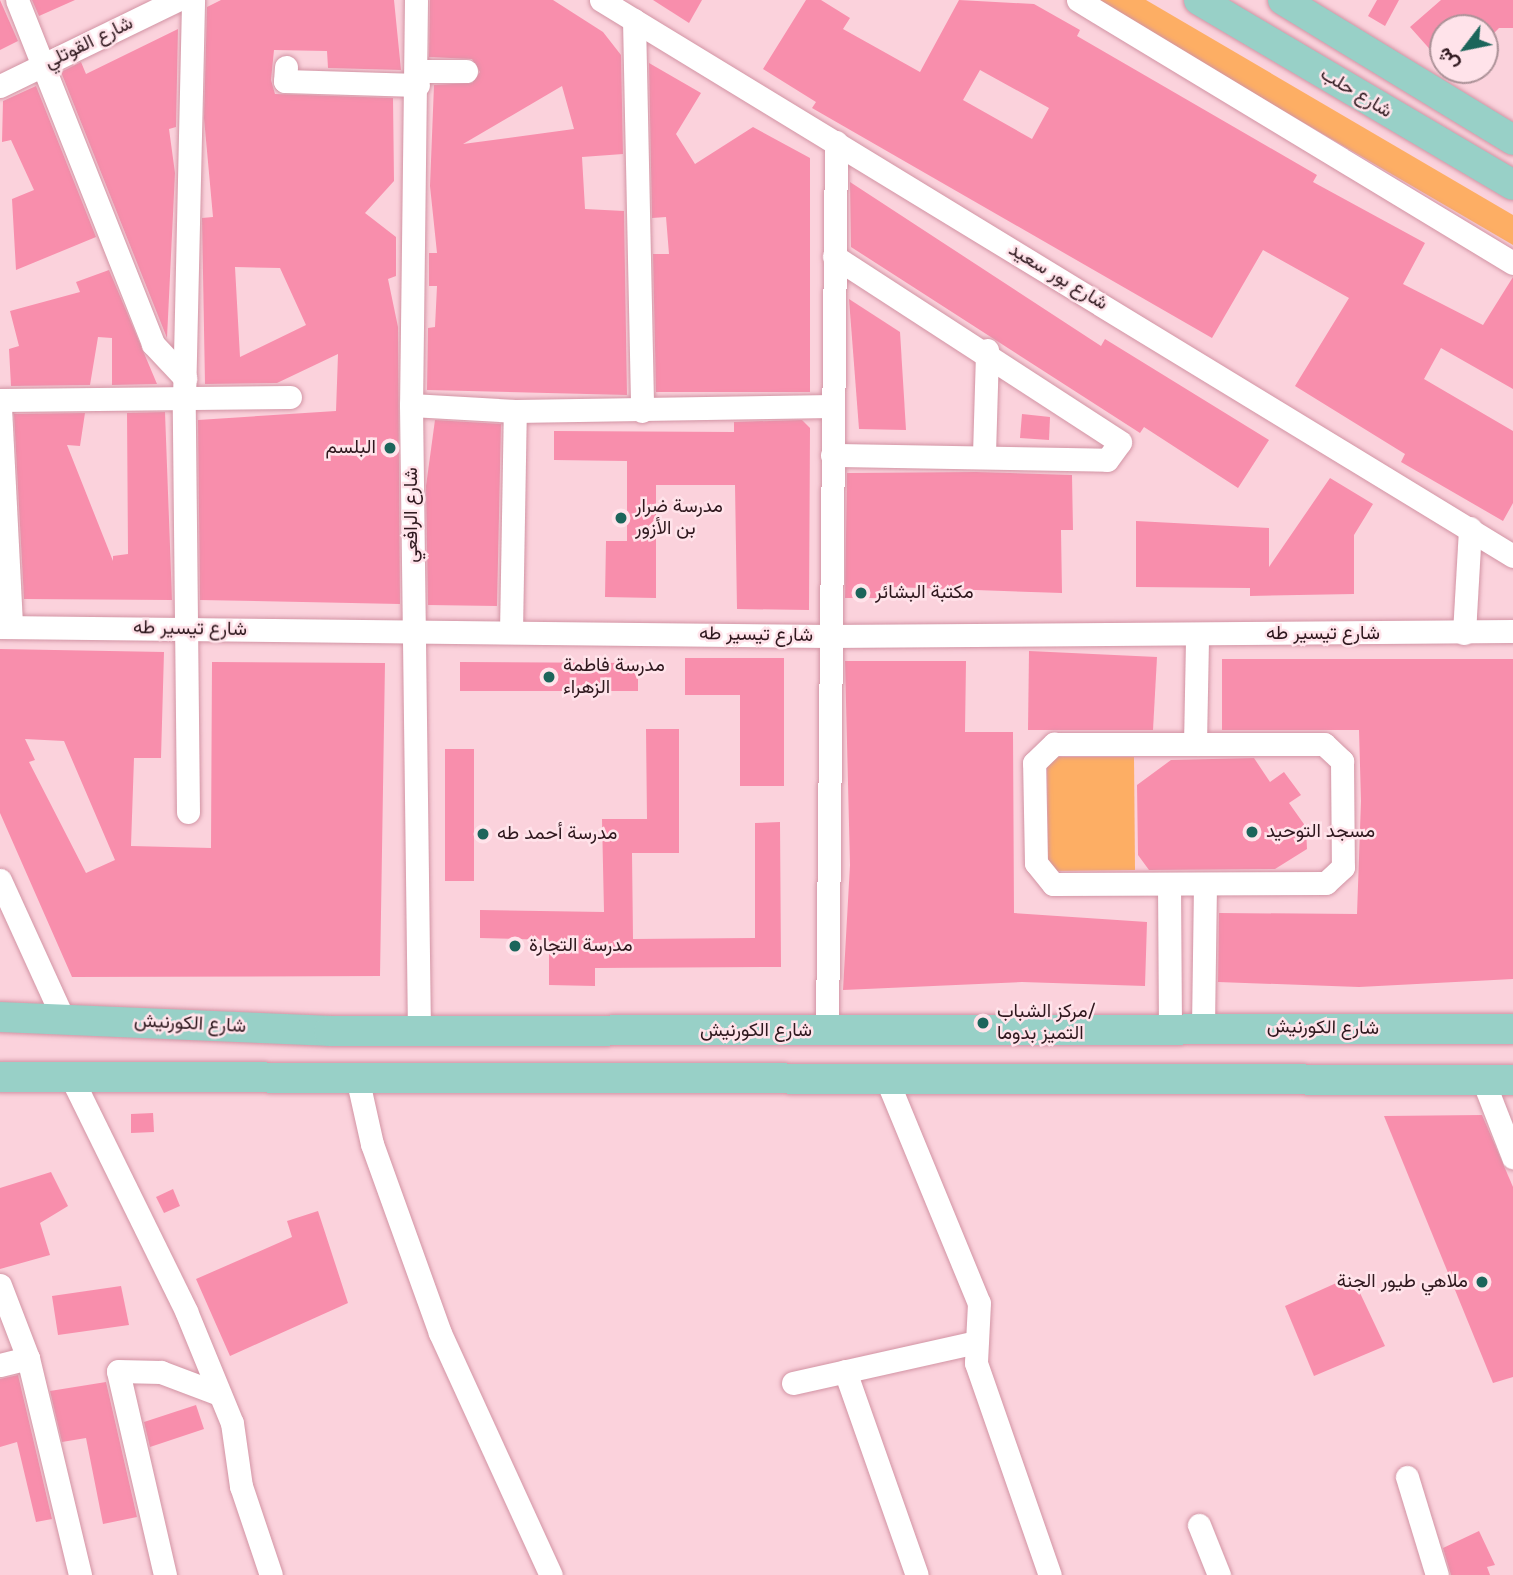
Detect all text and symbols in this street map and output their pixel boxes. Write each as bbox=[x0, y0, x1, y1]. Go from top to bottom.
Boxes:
street label: شارع القوتلي bbox=[41, 12, 137, 74]
north arrow bbox=[1429, 14, 1499, 84]
text: ش bbox=[1433, 44, 1463, 75]
street label: شارع حلب bbox=[1316, 63, 1396, 123]
street label: شارع بور سعيد bbox=[1004, 239, 1112, 315]
place label: البلسم bbox=[325, 437, 376, 459]
marker: البلسم bbox=[382, 440, 398, 456]
street label: شارع الرافعي bbox=[401, 467, 423, 563]
place label: مدرسة ضرار بن الأزور bbox=[635, 496, 723, 540]
marker: مدرسة ضرار بن الأزور bbox=[613, 510, 629, 526]
place label: مكتبة البشائر bbox=[875, 582, 974, 604]
marker: مكتبة البشائر bbox=[853, 585, 869, 601]
street label: شارع تيسير طه bbox=[133, 617, 247, 641]
street label: شارع تيسير طه bbox=[699, 623, 813, 647]
street label: شارع تيسير طه bbox=[1266, 623, 1380, 645]
place label: مدرسة فاطمة الزهراء bbox=[563, 655, 665, 699]
marker: مدرسة فاطمة الزهراء bbox=[541, 669, 557, 685]
place label: مسجد التوحيد bbox=[1266, 821, 1375, 843]
place label: مدرسة أحمد طه bbox=[497, 823, 617, 845]
marker: مسجد التوحيد bbox=[1244, 824, 1260, 840]
marker: مدرسة أحمد طه bbox=[475, 826, 491, 842]
place label: مدرسة التجارة bbox=[529, 935, 633, 957]
marker: مدرسة التجارة bbox=[507, 938, 523, 954]
place label: مركز الشباب/ التميز بدوما bbox=[997, 1001, 1096, 1045]
street label: شارع الكورنيش bbox=[133, 1010, 247, 1038]
marker: مركز الشباب/ التميز بدوما bbox=[975, 1015, 991, 1031]
street label: شارع الكورنيش bbox=[1267, 1016, 1379, 1040]
street label: شارع الكورنيش bbox=[700, 1020, 812, 1042]
place label: ملاهي طيور الجنة bbox=[1337, 1271, 1468, 1293]
marker: ملاهي طيور الجنة bbox=[1474, 1274, 1490, 1290]

